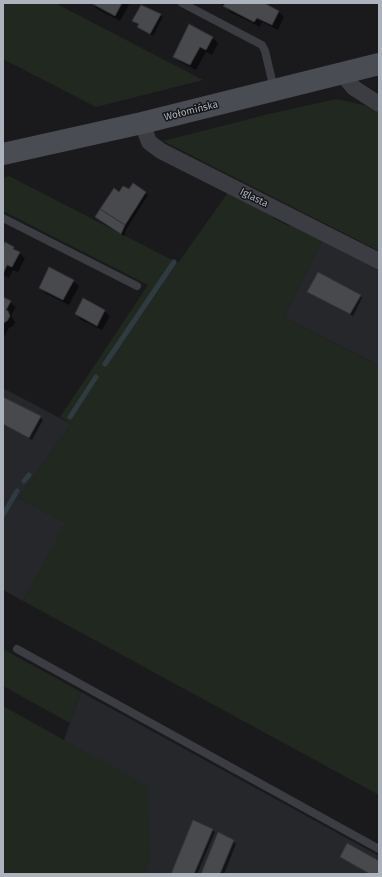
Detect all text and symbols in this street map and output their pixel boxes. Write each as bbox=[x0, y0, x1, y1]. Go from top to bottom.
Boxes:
street label: Wołomińska bbox=[163, 99, 219, 123]
street label: Iglasta bbox=[238, 186, 270, 210]

